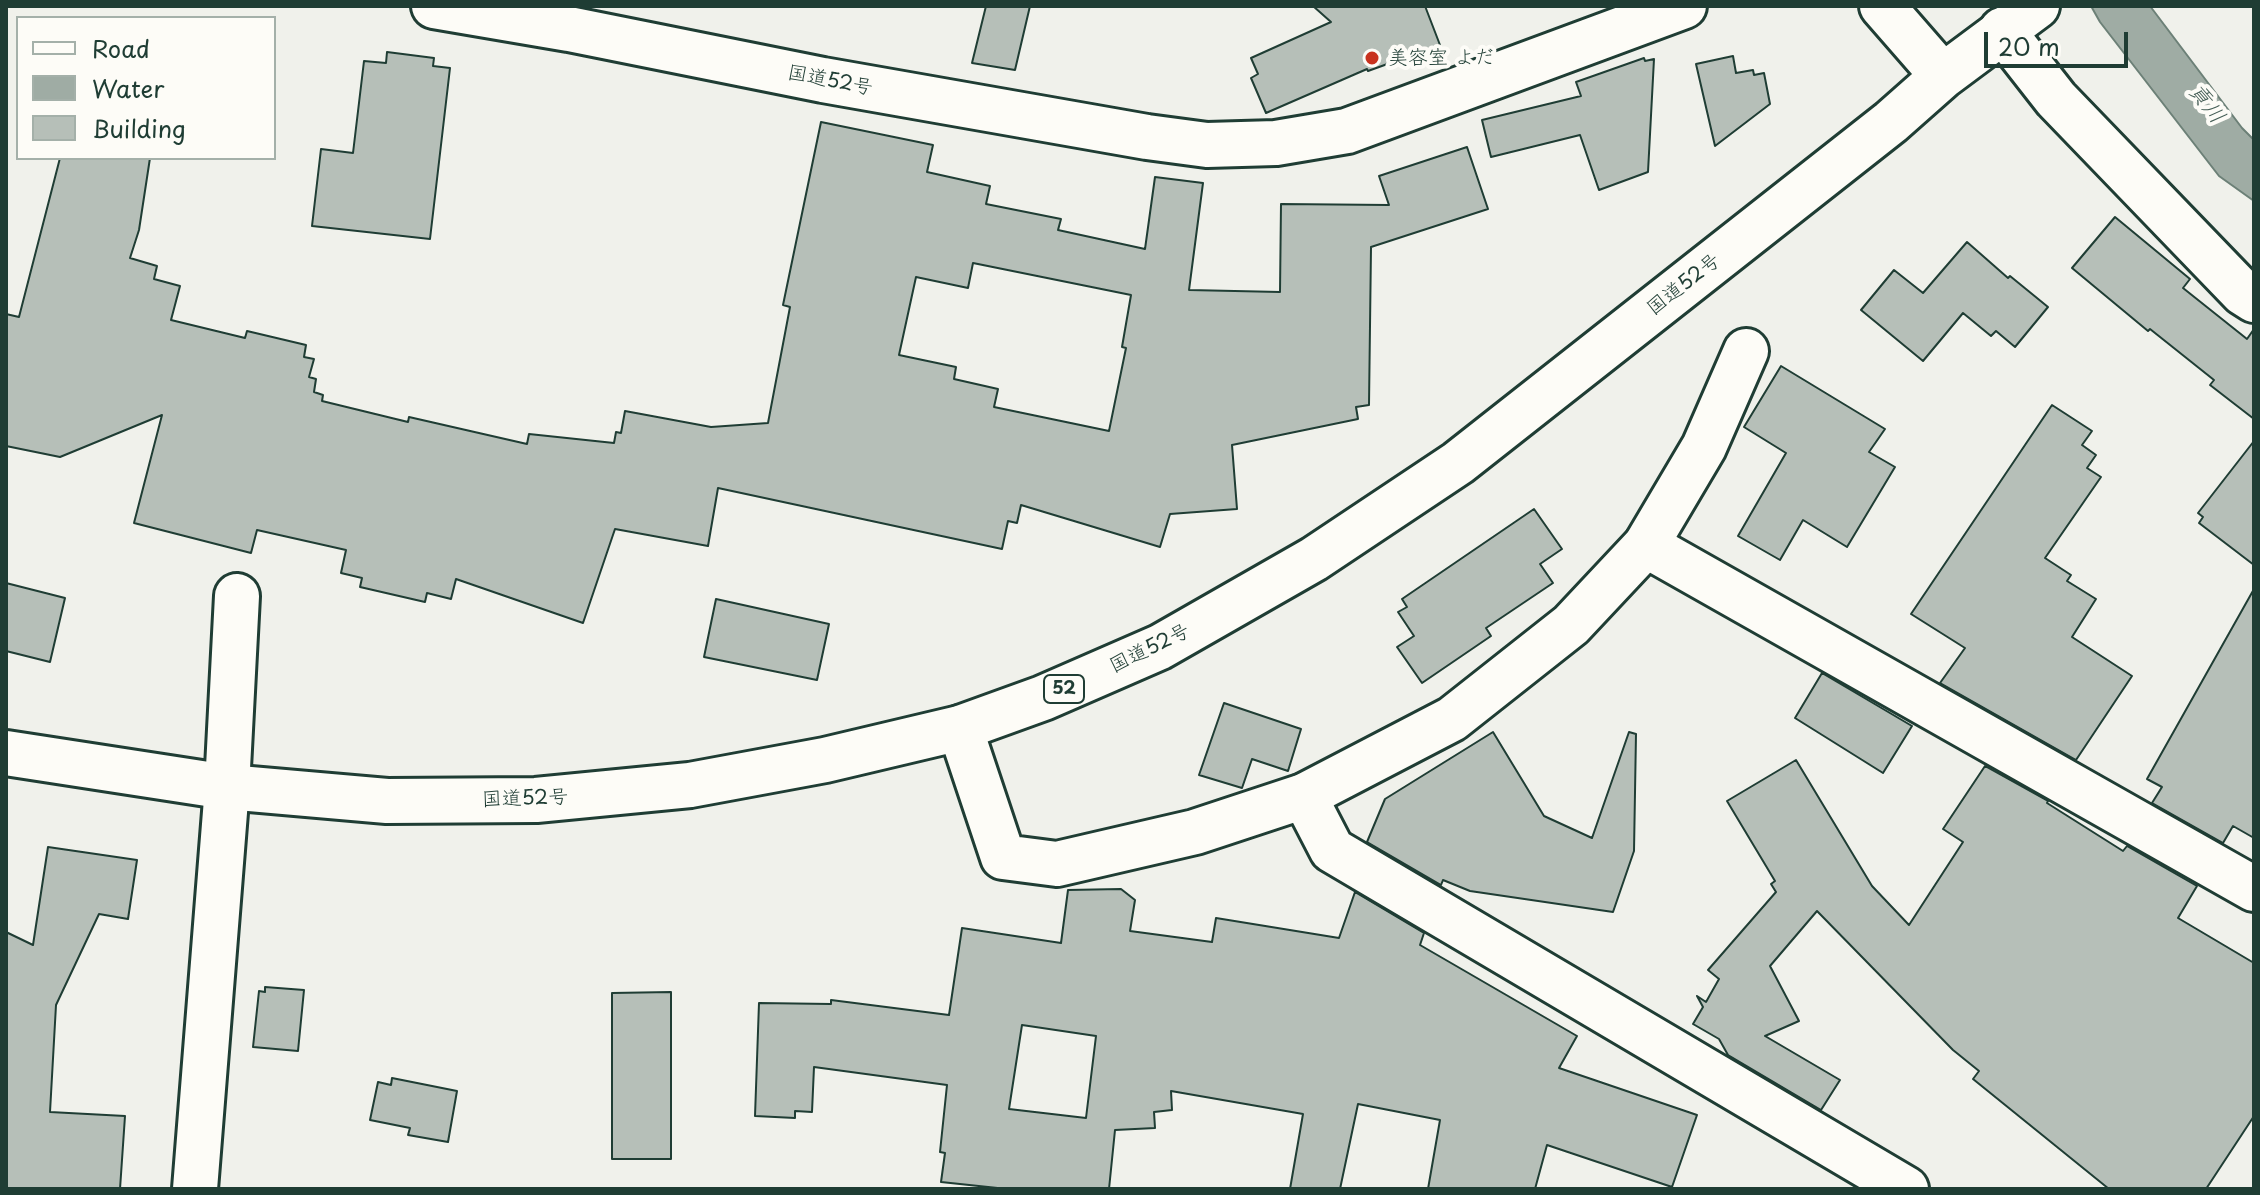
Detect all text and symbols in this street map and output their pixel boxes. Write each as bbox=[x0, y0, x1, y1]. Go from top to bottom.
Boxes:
legend bbox=[16, 16, 276, 160]
scale bar bbox=[1988, 16, 2132, 66]
text: 20 m bbox=[1998, 28, 2060, 64]
text: Road bbox=[92, 30, 150, 66]
place label: 美容室 よだ bbox=[1388, 46, 1494, 70]
marker: 美容室 よだ bbox=[1363, 49, 1381, 67]
street label: 国道52号 bbox=[785, 61, 875, 101]
text: Water bbox=[92, 70, 164, 106]
water label: 貢川 bbox=[2182, 79, 2230, 129]
text: Building bbox=[92, 110, 186, 146]
street label: 国道52号 bbox=[1643, 249, 1725, 321]
street label: 国道52号 bbox=[1106, 619, 1194, 679]
road number: 52 bbox=[1044, 675, 1084, 703]
street label: 国道52号 bbox=[481, 785, 569, 813]

